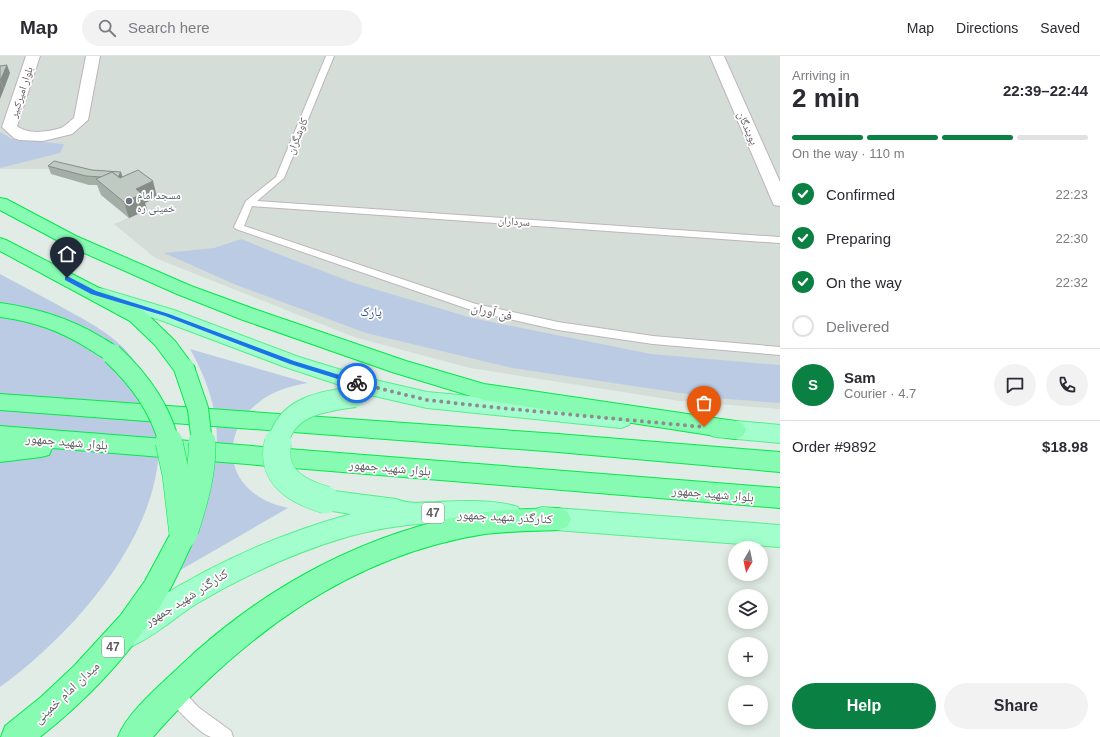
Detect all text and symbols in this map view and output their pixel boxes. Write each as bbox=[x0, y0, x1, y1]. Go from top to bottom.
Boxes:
search box bbox=[82, 10, 362, 46]
text: Map bbox=[20, 17, 58, 38]
icon: search bbox=[96, 17, 118, 39]
text: Search here bbox=[128, 19, 210, 36]
text: Map bbox=[907, 20, 934, 36]
text: Directions bbox=[956, 20, 1018, 36]
text: Saved bbox=[1040, 20, 1080, 36]
street label: بلوار امیرکبیر bbox=[7, 65, 35, 120]
text: Arriving in bbox=[792, 68, 850, 83]
text: 22:39–22:44 bbox=[1003, 82, 1088, 99]
text: 2 min bbox=[792, 83, 860, 113]
street label: پویندگان bbox=[734, 110, 761, 147]
street label: کاوشگران bbox=[284, 116, 311, 156]
text: On the way · 110 m bbox=[792, 146, 904, 161]
icon: check bbox=[792, 183, 814, 205]
text: Confirmed bbox=[826, 186, 895, 203]
text: 22:23 bbox=[1055, 187, 1088, 202]
place label: مسجد امام خمینی ره bbox=[137, 189, 181, 215]
marker: مسجد امام خمینی ره bbox=[124, 196, 134, 206]
street label: سرداران bbox=[497, 214, 530, 229]
icon: check bbox=[792, 227, 814, 249]
text: Preparing bbox=[826, 230, 891, 247]
text: 22:30 bbox=[1055, 231, 1088, 246]
pin bbox=[50, 237, 84, 278]
icon: home bbox=[56, 243, 78, 265]
icon: check bbox=[792, 271, 814, 293]
text: On the way bbox=[826, 274, 902, 291]
text: 22:32 bbox=[1055, 275, 1088, 290]
street label: فن آوران bbox=[470, 300, 514, 324]
park label: پارک bbox=[360, 304, 382, 320]
text: Delivered bbox=[826, 318, 889, 335]
courier bbox=[337, 363, 377, 403]
button: chat bbox=[994, 364, 1036, 406]
button: phone bbox=[1046, 364, 1088, 406]
text: Sam bbox=[844, 369, 876, 386]
icon: bike bbox=[346, 372, 368, 394]
text: S bbox=[808, 376, 818, 393]
pin bbox=[687, 386, 721, 427]
text: Courier · 4.7 bbox=[844, 386, 916, 401]
icon: bag bbox=[693, 392, 715, 414]
street label: بلوار شهید جمهور bbox=[24, 430, 109, 454]
text: Order #9892 bbox=[792, 438, 876, 455]
text: $18.98 bbox=[1042, 438, 1088, 455]
street label: بلوار شهید جمهور bbox=[347, 456, 432, 480]
street label: بلوار شهید جمهور bbox=[670, 482, 755, 506]
road number: 47 bbox=[422, 503, 444, 523]
street label: کنارگذر شهید جمهور bbox=[456, 506, 554, 528]
north arrow bbox=[728, 541, 768, 581]
map controls bbox=[728, 541, 768, 725]
street label: کنارگذر شهید جمهور bbox=[141, 565, 232, 630]
button: layers bbox=[728, 589, 768, 629]
road number: 47 bbox=[102, 637, 124, 657]
button: + bbox=[728, 637, 768, 677]
street label: میدان امام خمینی bbox=[30, 658, 103, 727]
button: Help bbox=[792, 683, 936, 729]
button: Share bbox=[944, 683, 1088, 729]
button: − bbox=[728, 685, 768, 725]

